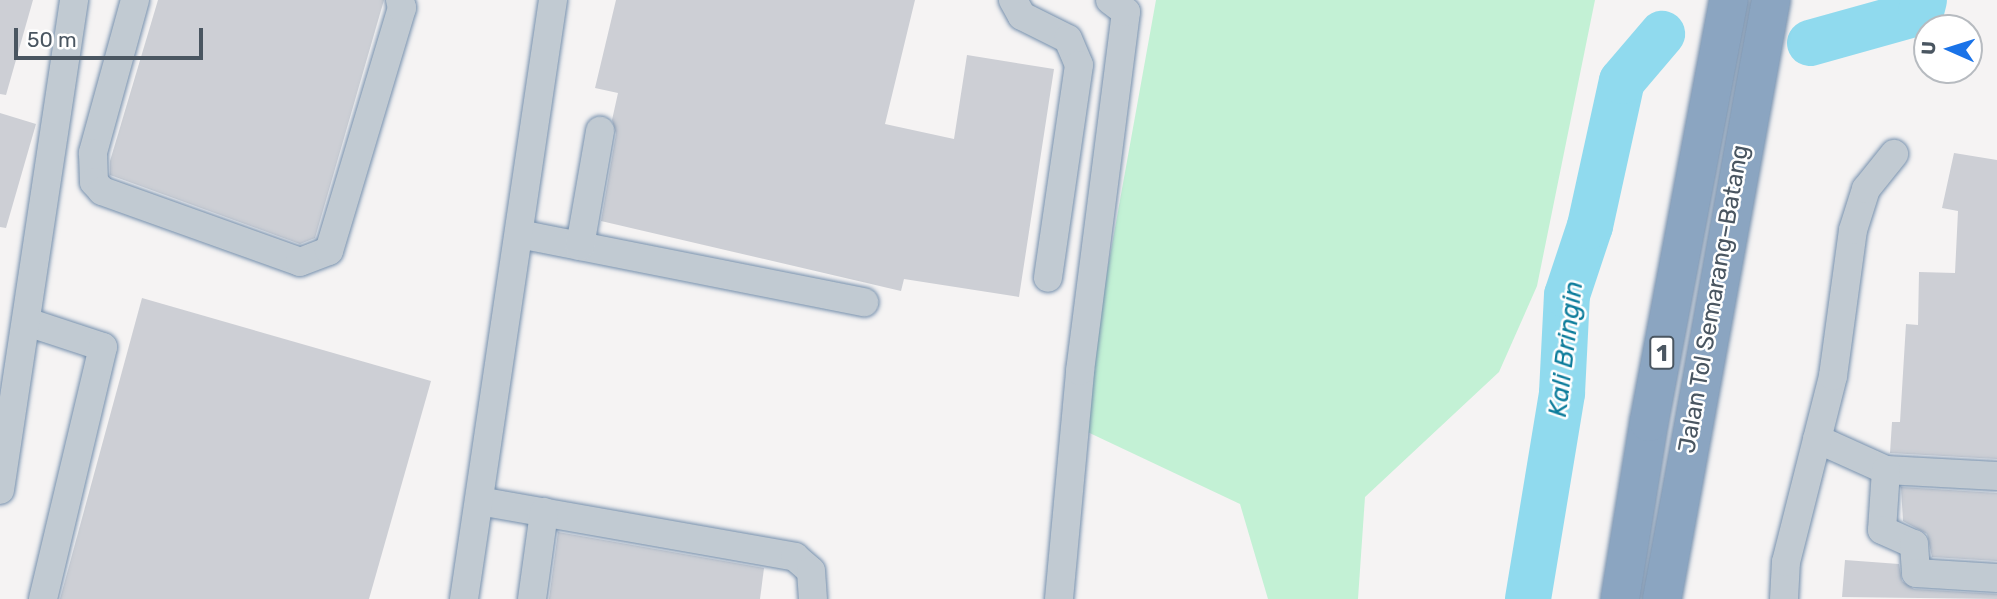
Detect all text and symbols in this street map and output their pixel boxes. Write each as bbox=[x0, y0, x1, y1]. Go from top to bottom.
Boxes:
scale bar bbox=[18, 14, 206, 58]
north arrow bbox=[1913, 14, 1983, 84]
text: 50 m bbox=[27, 27, 77, 52]
text: U bbox=[1917, 40, 1940, 55]
street label: Jalan Tol Semarang–Batang bbox=[1673, 142, 1755, 456]
water label: Kali Bringin bbox=[1542, 279, 1590, 419]
road number: 1 bbox=[1648, 334, 1676, 372]

